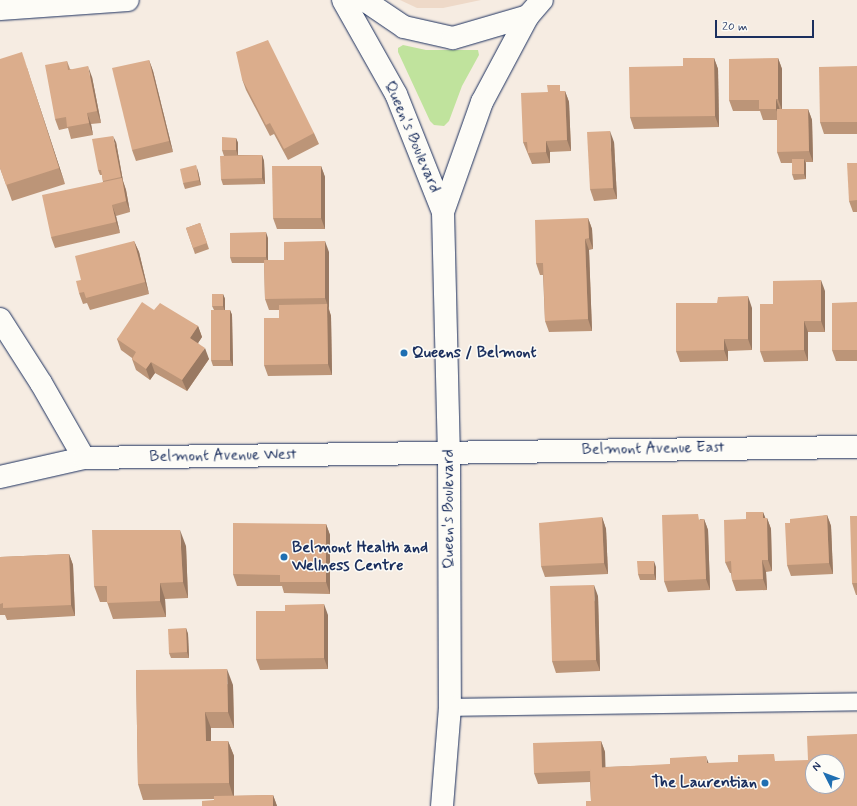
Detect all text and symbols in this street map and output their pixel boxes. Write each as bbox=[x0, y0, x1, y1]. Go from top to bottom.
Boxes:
scale bar bbox=[717, 12, 816, 38]
text: 20 m bbox=[722, 19, 748, 35]
street label: Queen's Boulevard bbox=[380, 78, 444, 196]
place label: Queens / Belmont bbox=[412, 343, 536, 363]
marker: Queens / Belmont bbox=[399, 348, 409, 358]
street label: Belmont Avenue East bbox=[579, 438, 727, 460]
street label: Belmont Avenue West bbox=[147, 445, 299, 467]
street label: Queen's Boulevard bbox=[439, 449, 459, 569]
place label: Belmont Health and Wellness Centre bbox=[292, 538, 428, 576]
marker: Belmont Health and Wellness Centre bbox=[279, 552, 289, 562]
north arrow bbox=[805, 754, 845, 794]
text: N bbox=[809, 759, 824, 774]
place label: The Laurentian bbox=[652, 773, 757, 793]
marker: The Laurentian bbox=[760, 778, 770, 788]

